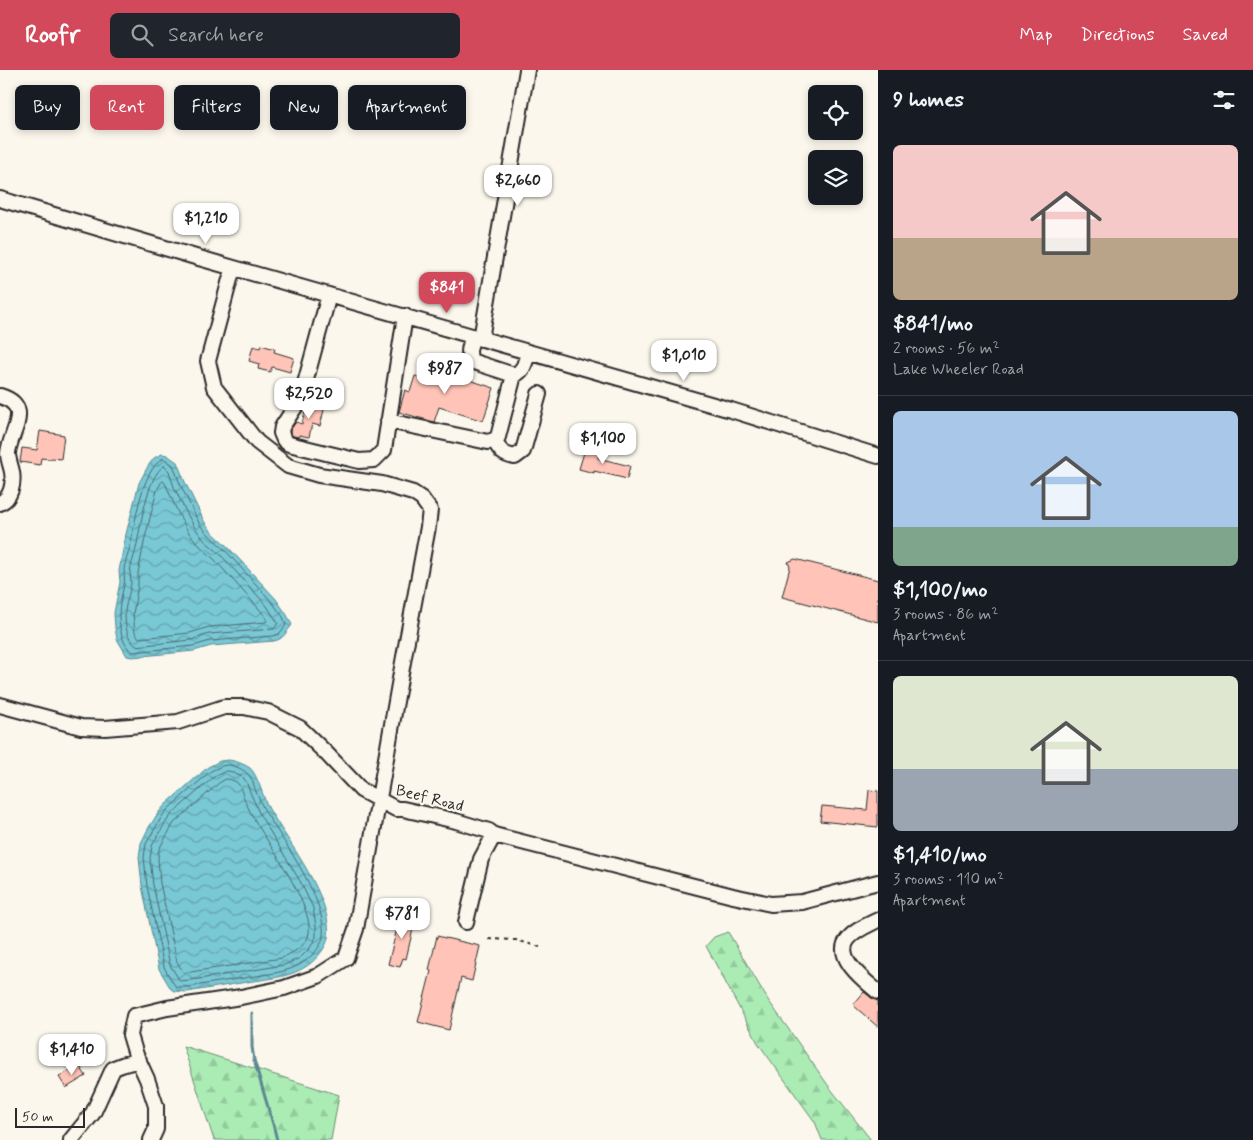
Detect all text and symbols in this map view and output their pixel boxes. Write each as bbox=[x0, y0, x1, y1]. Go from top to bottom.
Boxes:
search box bbox=[110, 13, 460, 58]
text: Roofr bbox=[25, 20, 80, 51]
icon: search bbox=[128, 21, 156, 49]
text: Search here bbox=[168, 23, 264, 48]
text: Map bbox=[1020, 23, 1053, 47]
text: Directions bbox=[1081, 23, 1155, 47]
text: Saved bbox=[1183, 23, 1228, 47]
chip: Buy bbox=[15, 85, 80, 130]
chip: Rent bbox=[90, 85, 164, 130]
chip: Filters bbox=[174, 85, 260, 130]
chip: New bbox=[270, 85, 338, 130]
chip: Apartment bbox=[348, 85, 466, 130]
map controls bbox=[808, 85, 863, 205]
button: locate bbox=[808, 85, 863, 140]
text: 9 homes bbox=[893, 86, 964, 114]
icon: filters bbox=[1210, 86, 1238, 114]
button: layers bbox=[808, 150, 863, 205]
pin: $2,660 bbox=[477, 164, 559, 207]
text: $2,660 bbox=[495, 170, 541, 191]
icon: home bbox=[1021, 178, 1111, 268]
pin: $1,210 bbox=[165, 202, 247, 245]
text: $1,210 bbox=[184, 208, 228, 229]
pin: $841 bbox=[417, 272, 477, 314]
text: $841 bbox=[430, 277, 464, 298]
text: $841/mo bbox=[893, 310, 973, 338]
text: 2 rooms · 56 m² bbox=[893, 338, 1000, 359]
pin: $1,010 bbox=[643, 340, 725, 382]
text: $1,010 bbox=[662, 345, 706, 366]
pin: $987 bbox=[415, 352, 475, 395]
text: $987 bbox=[428, 358, 462, 379]
text: Lake Wheeler Road bbox=[893, 359, 1024, 380]
pin: $2,520 bbox=[268, 378, 350, 420]
text: $2,520 bbox=[285, 383, 333, 404]
pin: $1,100 bbox=[562, 422, 644, 465]
text: $1,100 bbox=[580, 428, 626, 449]
icon: home bbox=[1021, 443, 1111, 533]
text: $1,100/mo bbox=[893, 576, 988, 604]
text: 3 rooms · 86 m² bbox=[893, 604, 998, 625]
text: Apartment bbox=[893, 625, 966, 646]
icon: home bbox=[1021, 708, 1111, 798]
street label: Beef Road bbox=[393, 780, 466, 817]
text: $1,410/mo bbox=[893, 841, 987, 869]
text: 3 rooms · 110 m² bbox=[893, 869, 1004, 890]
text: Apartment bbox=[893, 890, 966, 911]
pin: $781 bbox=[372, 898, 432, 940]
text: $781 bbox=[385, 903, 419, 924]
pin: $1,410 bbox=[31, 1034, 113, 1076]
text: $1,410 bbox=[50, 1039, 94, 1060]
scale bar bbox=[15, 1105, 85, 1128]
text: 50 m bbox=[22, 1108, 53, 1126]

